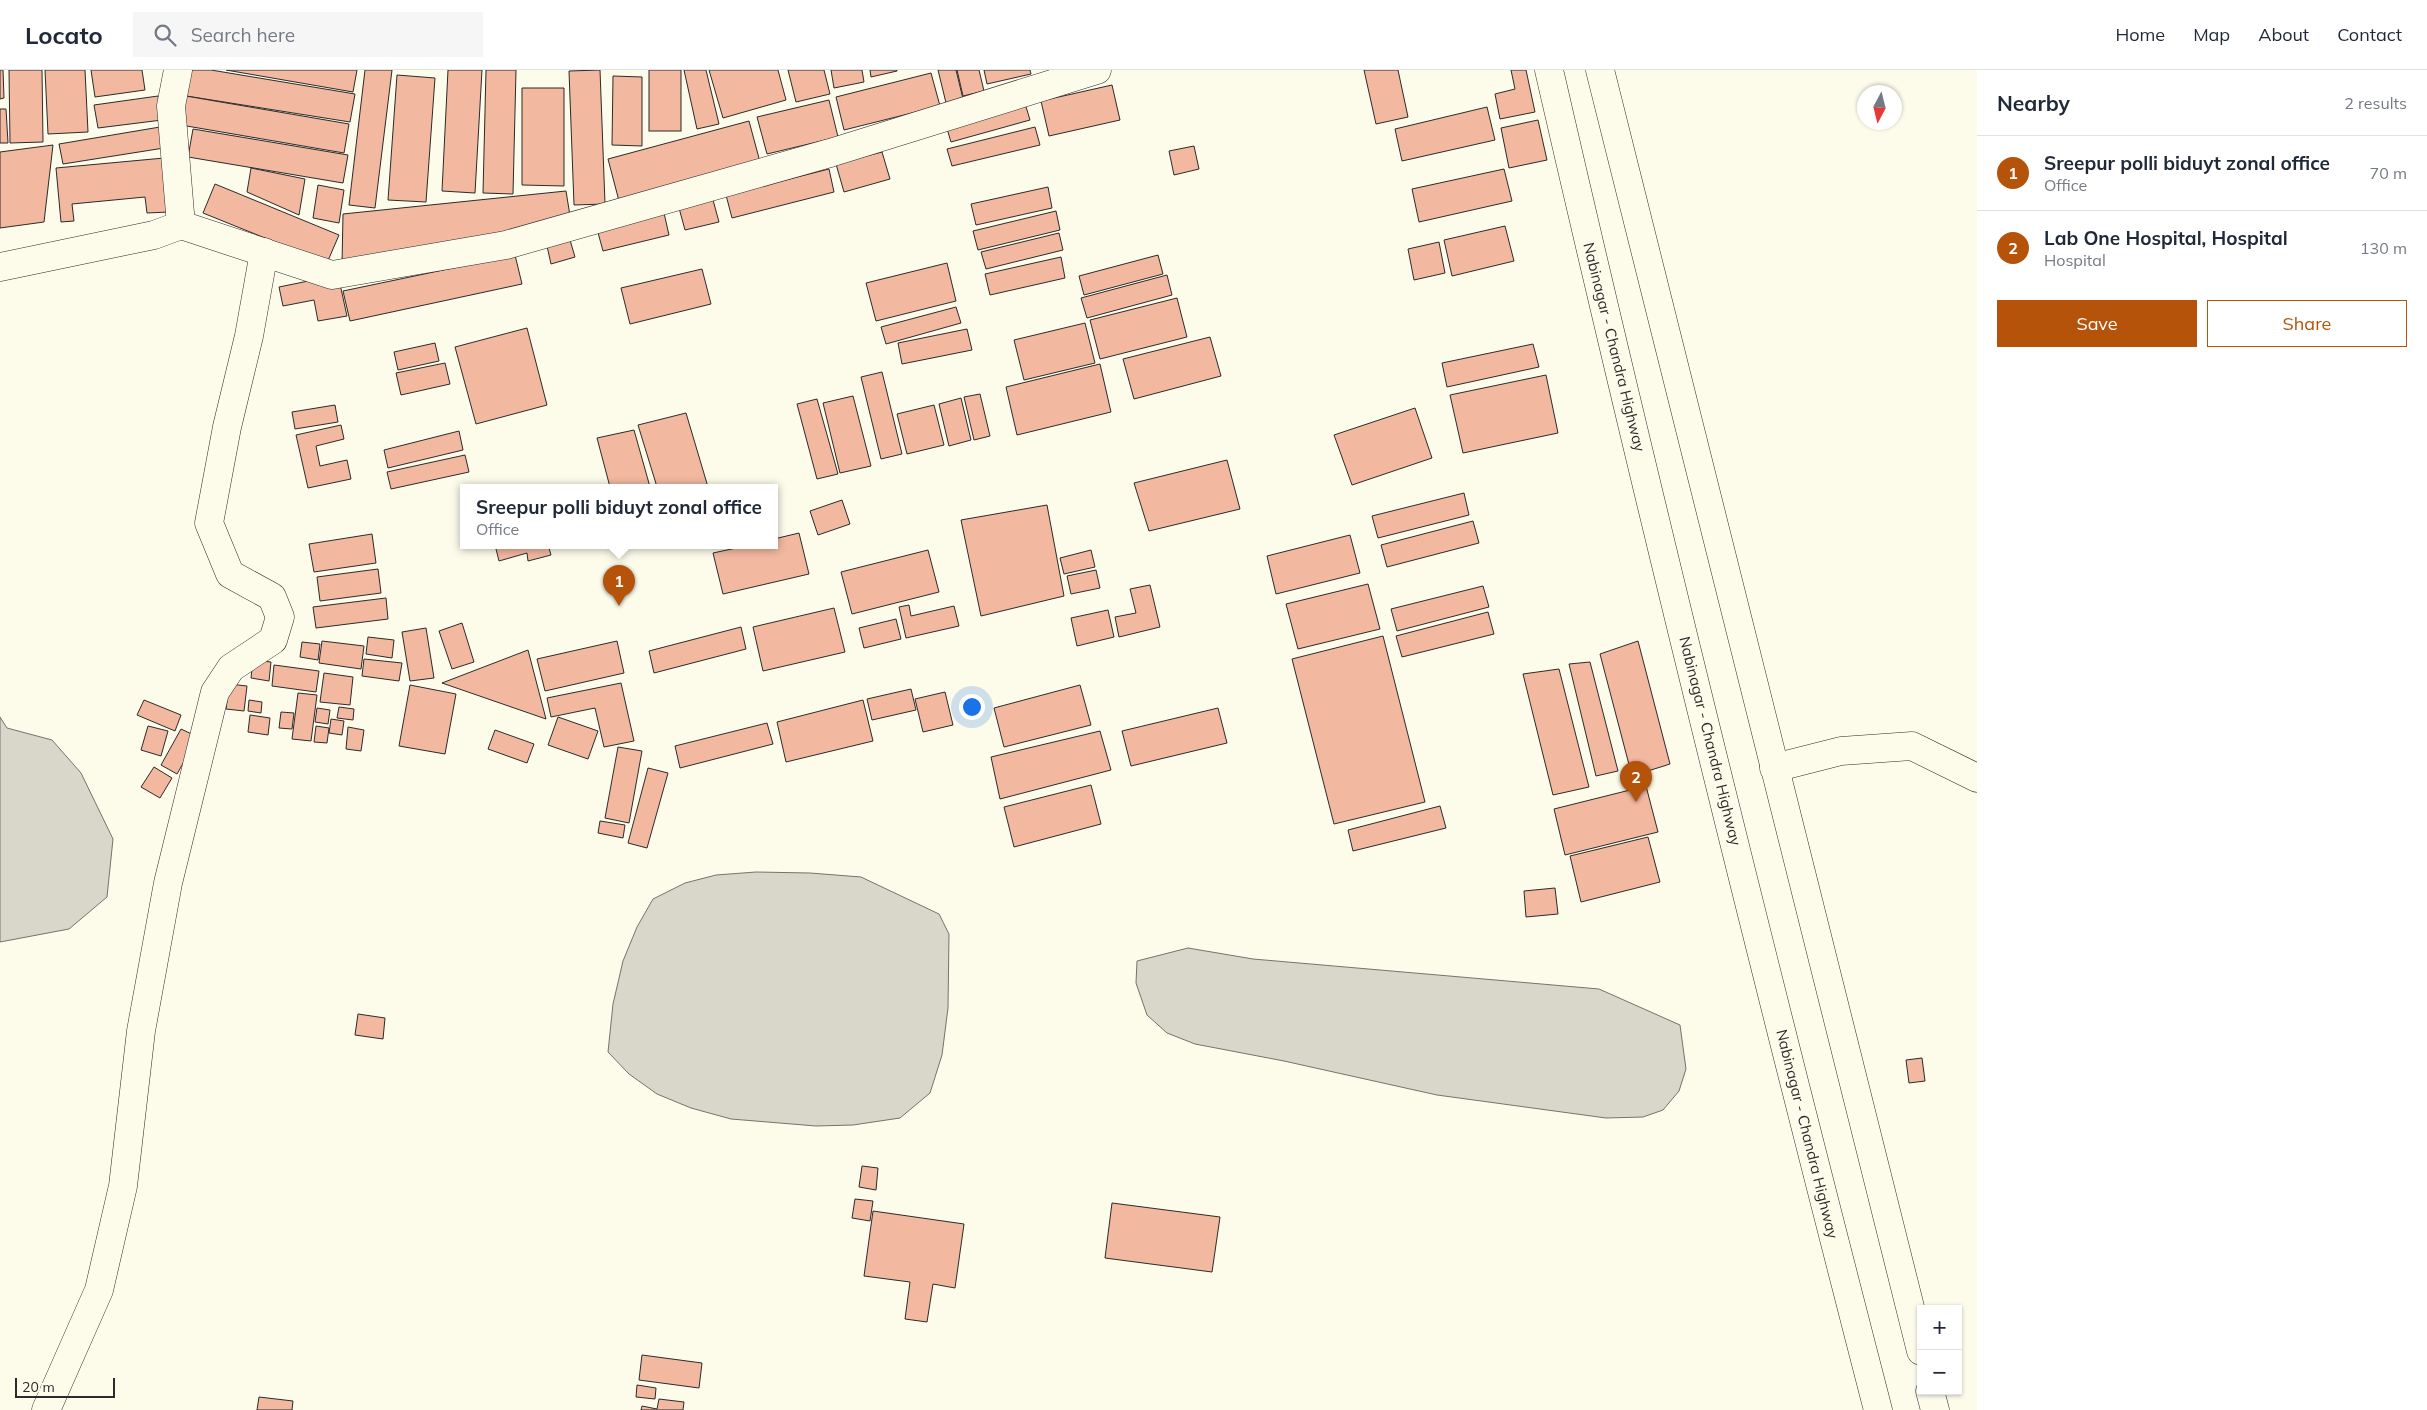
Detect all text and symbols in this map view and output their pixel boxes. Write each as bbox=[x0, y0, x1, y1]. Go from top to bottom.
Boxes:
search box bbox=[133, 12, 483, 57]
text: Locato bbox=[25, 20, 103, 50]
icon: search bbox=[151, 21, 179, 49]
text: Search here bbox=[191, 23, 295, 47]
text: Home bbox=[2115, 23, 2165, 46]
text: Map bbox=[2193, 23, 2230, 46]
text: About bbox=[2258, 23, 2309, 46]
text: Contact bbox=[2337, 23, 2402, 46]
north arrow bbox=[1857, 85, 1902, 130]
text: Nearby bbox=[1997, 90, 2070, 116]
text: 2 results bbox=[2344, 93, 2407, 113]
text: Sreepur polli biduyt zonal office bbox=[2044, 151, 2330, 175]
text: 1 bbox=[2008, 163, 2018, 183]
text: 70 m bbox=[2370, 163, 2407, 183]
text: Office bbox=[2044, 175, 2087, 195]
text: Lab One Hospital, Hospital bbox=[2044, 226, 2288, 250]
text: 2 bbox=[2008, 238, 2018, 258]
text: 130 m bbox=[2360, 238, 2407, 258]
street label: Nabinagar - Chandra Highway bbox=[1579, 240, 1650, 454]
text: Hospital bbox=[2044, 250, 2106, 270]
button: Save bbox=[1997, 300, 2197, 347]
button: Share bbox=[2207, 300, 2407, 347]
popup bbox=[460, 484, 778, 549]
text: Sreepur polli biduyt zonal office bbox=[476, 495, 762, 519]
text: Office bbox=[476, 519, 519, 539]
pin: 1 bbox=[603, 565, 635, 606]
street label: Nabinagar - Chandra Highway bbox=[1675, 634, 1746, 848]
your location bbox=[959, 694, 985, 720]
pin: 2 bbox=[1620, 761, 1652, 802]
street label: Nabinagar - Chandra Highway bbox=[1772, 1027, 1843, 1241]
map controls bbox=[1917, 1305, 1962, 1395]
button: + bbox=[1917, 1305, 1962, 1350]
button: − bbox=[1917, 1350, 1962, 1395]
scale bar bbox=[15, 1375, 115, 1398]
text: 20 m bbox=[22, 1378, 55, 1396]

